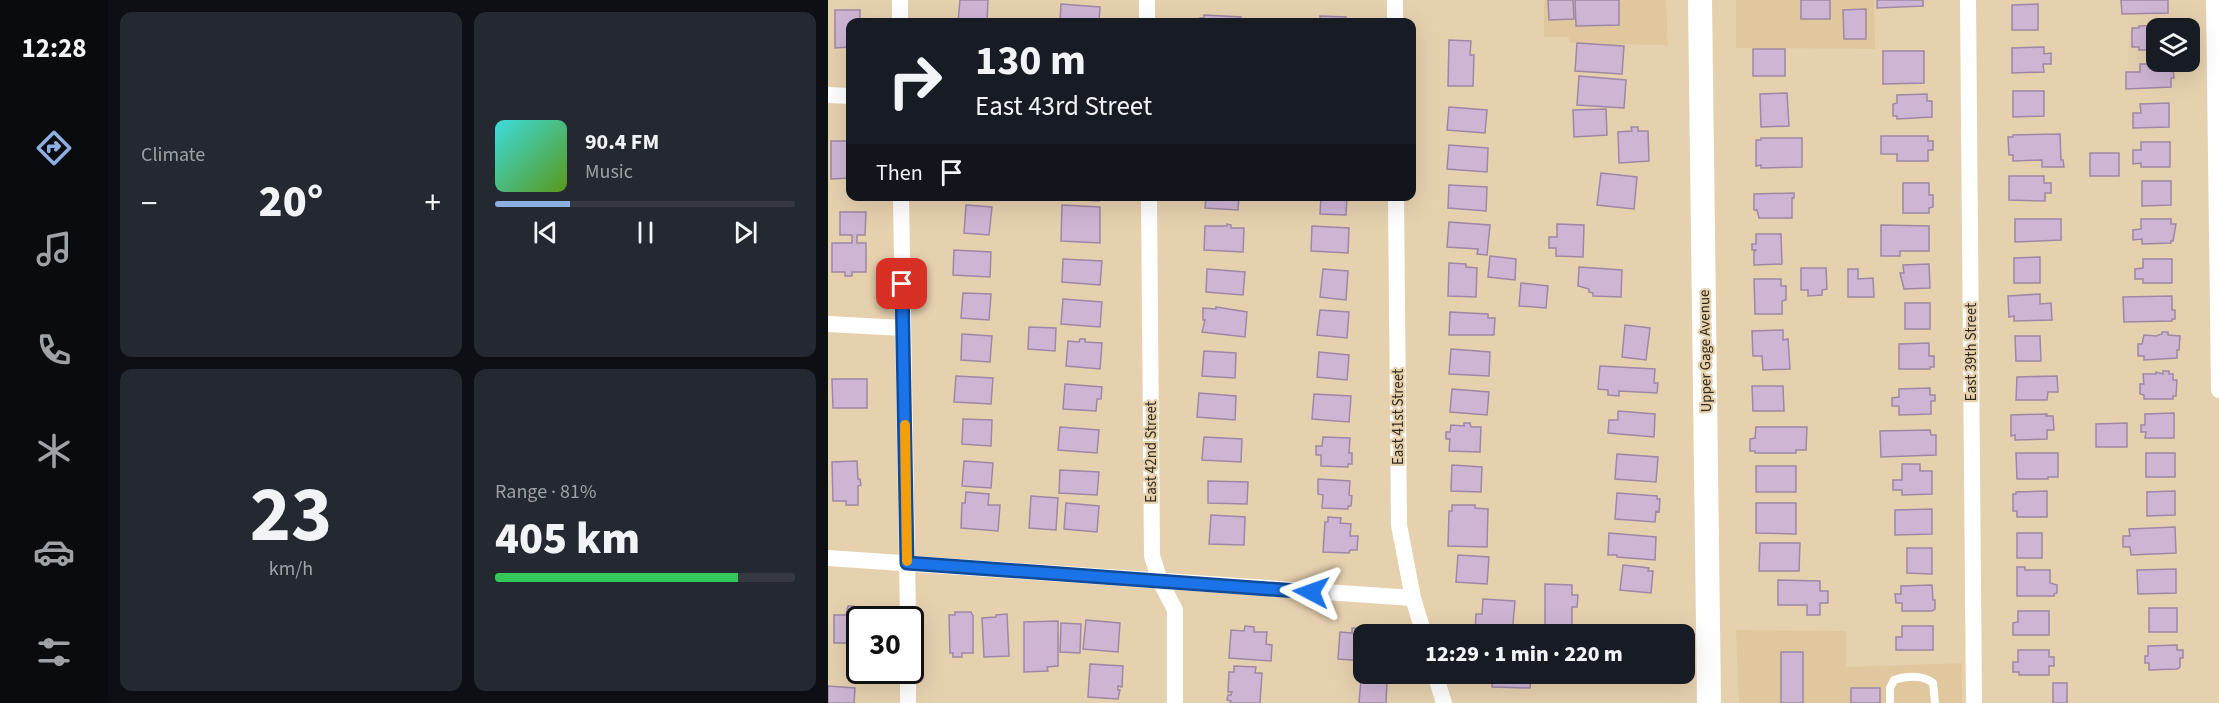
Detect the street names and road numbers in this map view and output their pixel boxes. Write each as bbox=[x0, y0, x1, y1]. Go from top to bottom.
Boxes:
street label: Upper Gage Avenue bbox=[1694, 289, 1717, 413]
street label: East 39th Street bbox=[1961, 303, 1982, 401]
street label: East 41st Street bbox=[1388, 369, 1409, 465]
street label: East 42nd Street bbox=[1141, 401, 1162, 503]

